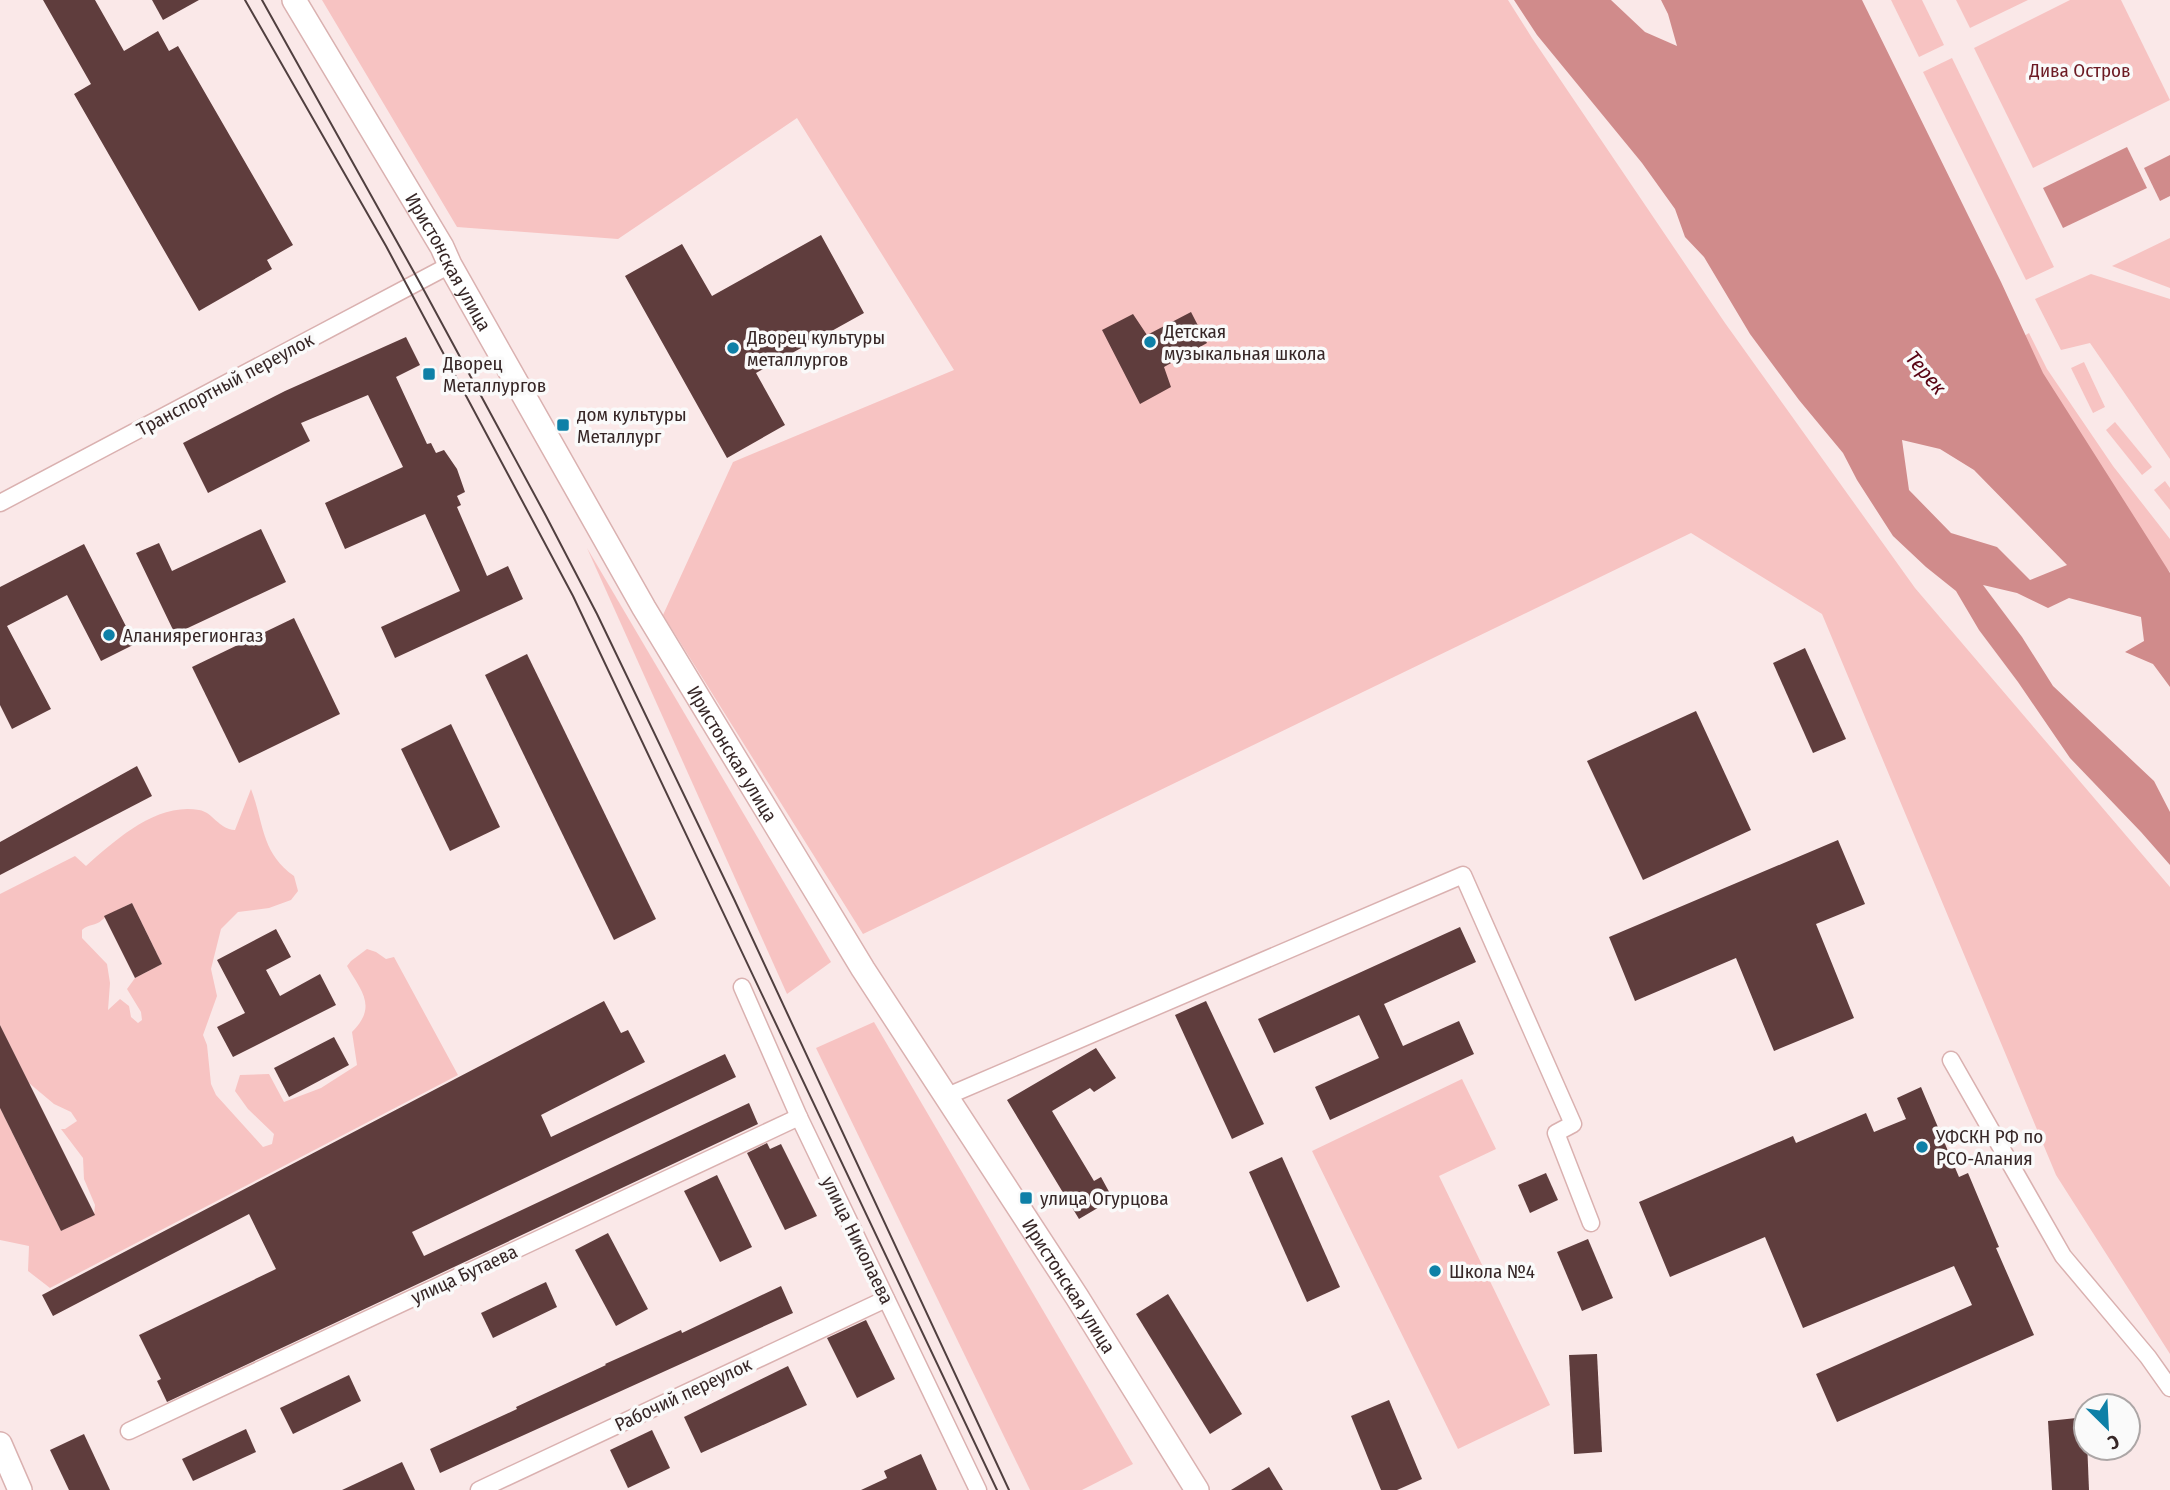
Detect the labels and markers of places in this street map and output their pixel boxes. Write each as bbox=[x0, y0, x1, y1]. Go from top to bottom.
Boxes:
place label: Детская музыкальная школа bbox=[1163, 320, 1326, 365]
place label: Дворец культуры металлургов bbox=[746, 326, 885, 371]
marker: Детская музыкальная школа bbox=[1142, 334, 1158, 350]
marker: Дворец культуры металлургов bbox=[725, 340, 741, 356]
place label: Дворец Металлургов bbox=[442, 352, 546, 397]
marker: Дворец Металлургов bbox=[421, 366, 437, 382]
place label: дом культуры Металлург bbox=[577, 403, 687, 448]
marker: дом культуры Металлург bbox=[555, 417, 571, 433]
place label: Аланиярегионгаз bbox=[123, 624, 263, 647]
marker: Аланиярегионгаз bbox=[101, 627, 117, 643]
place label: УФСКН РФ по РСО-Алания bbox=[1935, 1125, 2043, 1170]
marker: УФСКН РФ по РСО-Алания bbox=[1914, 1139, 1930, 1155]
place label: улица Огурцова bbox=[1040, 1187, 1168, 1210]
marker: улица Огурцова bbox=[1018, 1190, 1034, 1206]
place label: Школа №4 bbox=[1449, 1260, 1535, 1283]
marker: Школа №4 bbox=[1427, 1263, 1443, 1279]

